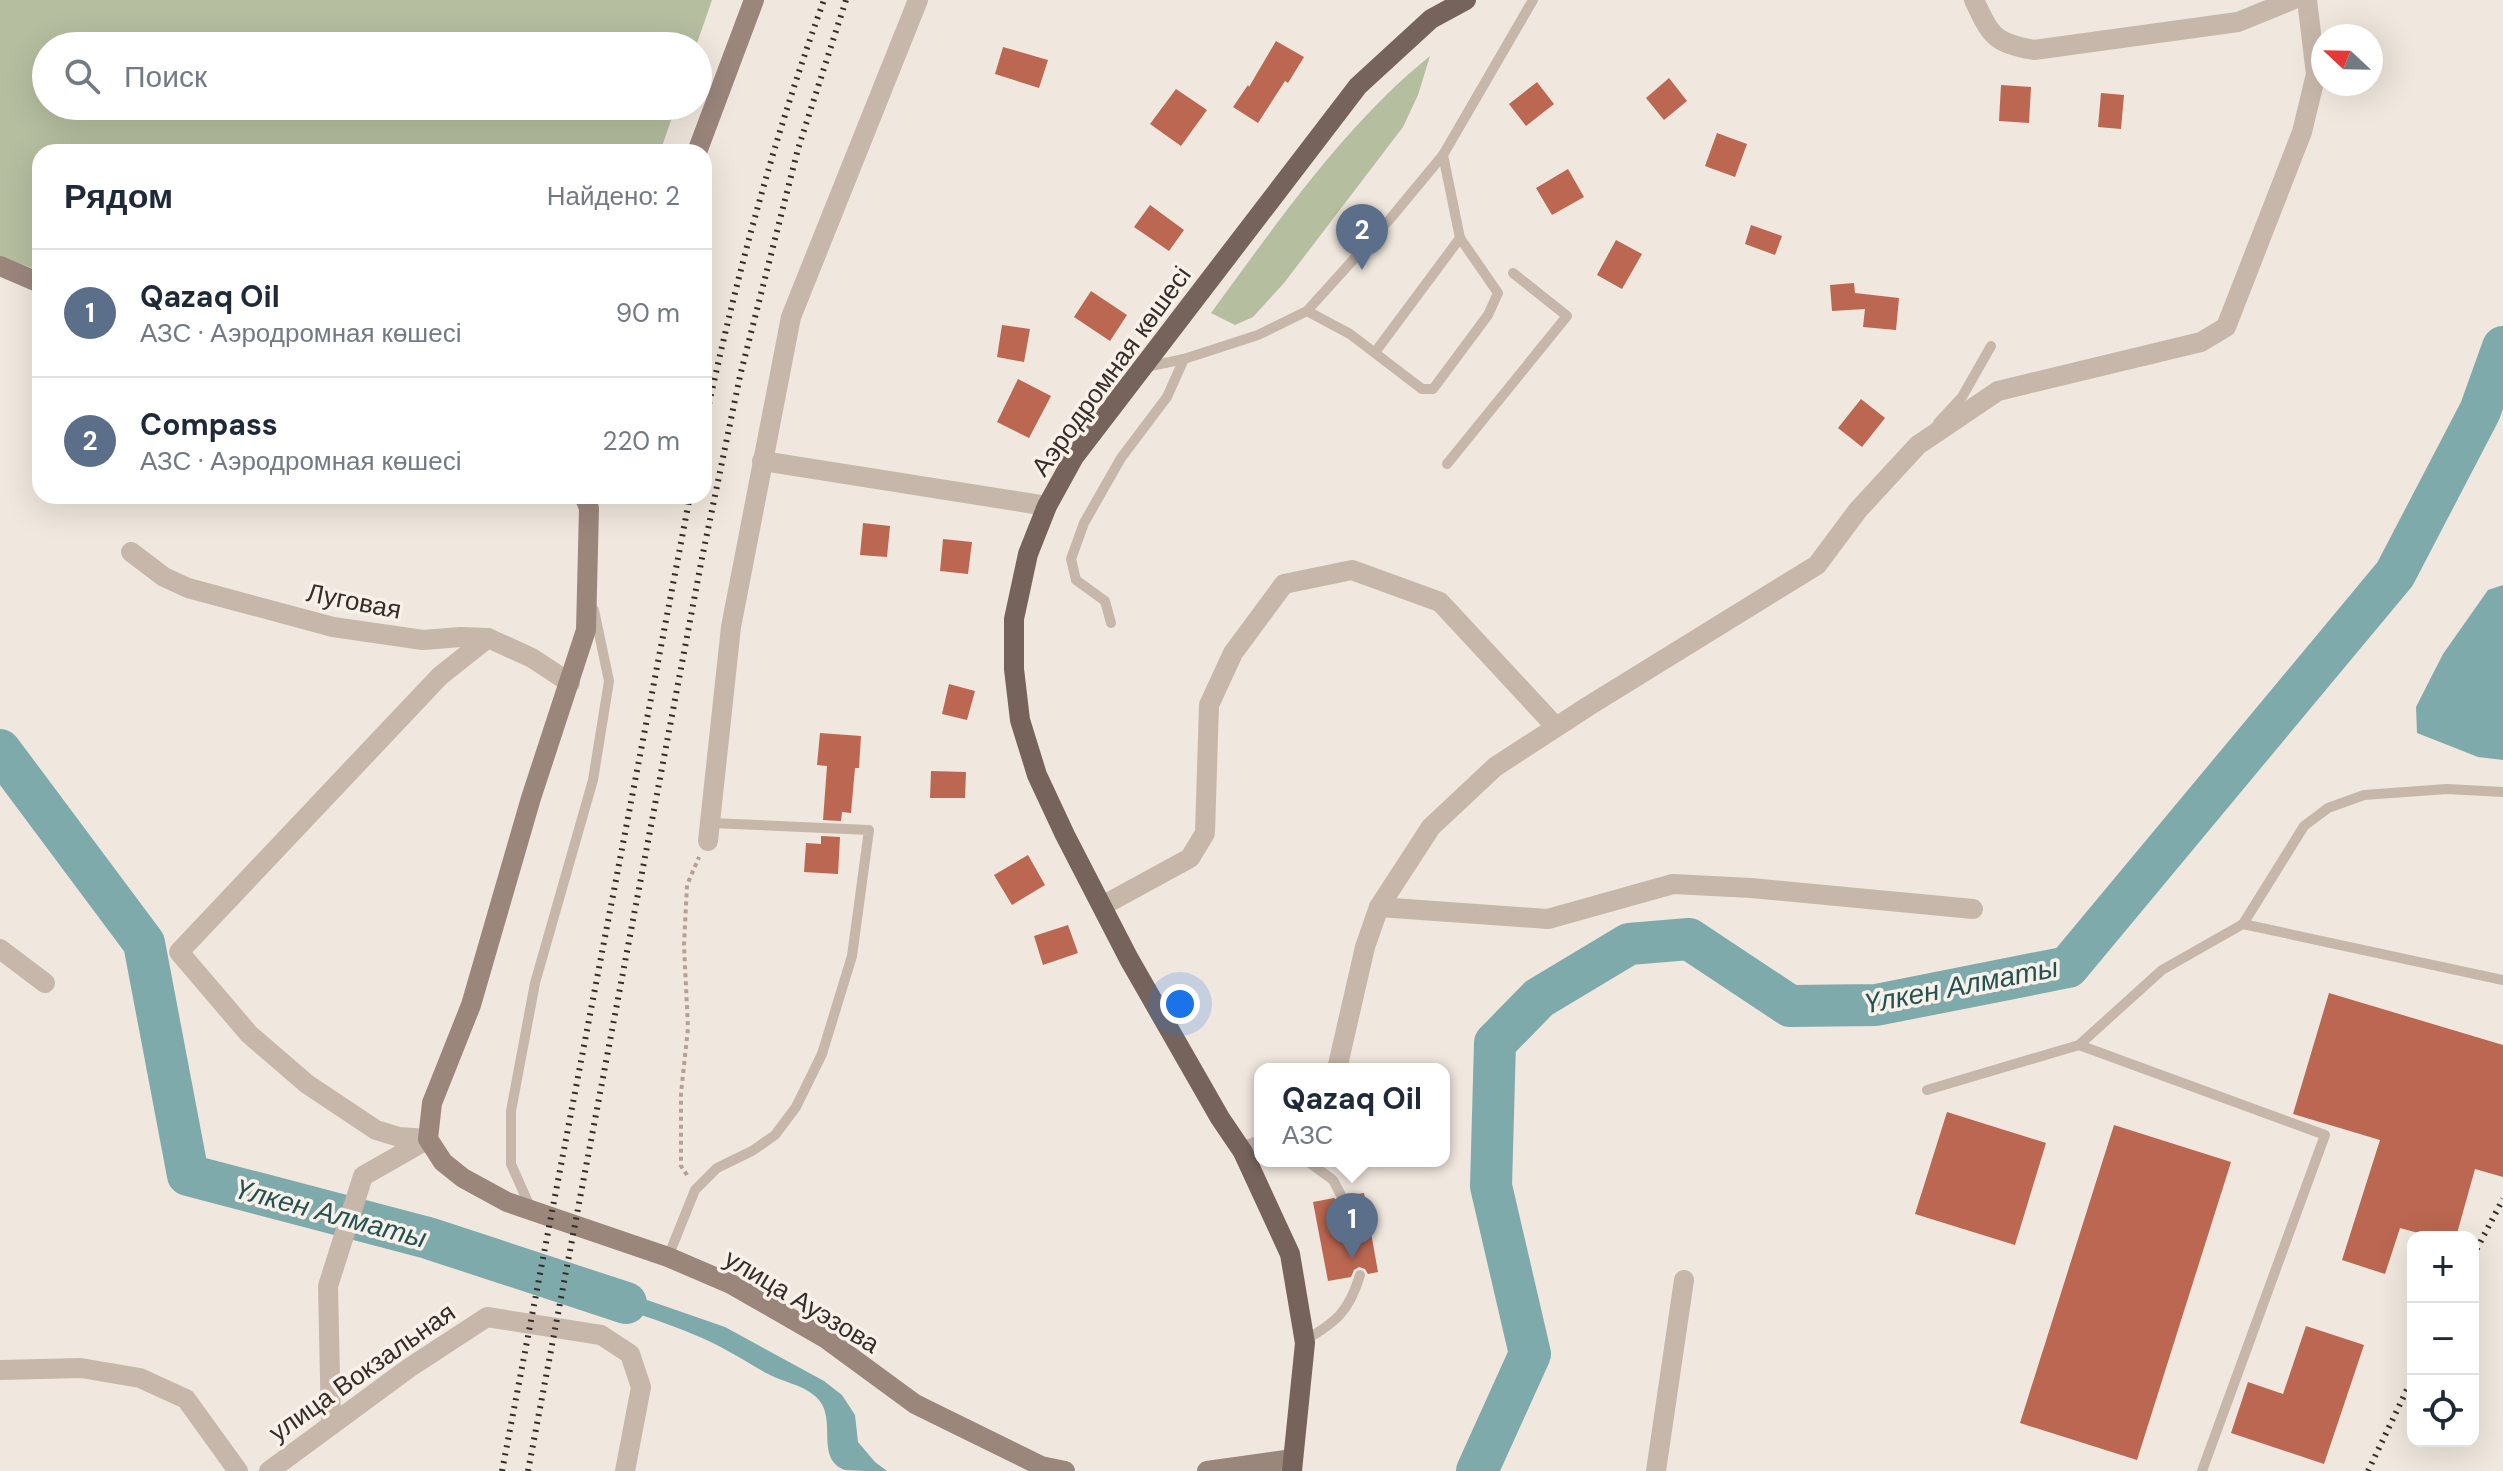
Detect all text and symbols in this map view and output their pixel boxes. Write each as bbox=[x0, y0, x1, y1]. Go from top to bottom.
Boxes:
north arrow bbox=[2311, 24, 2383, 96]
search box bbox=[32, 32, 712, 120]
icon: search bbox=[60, 54, 104, 98]
text: Поиск bbox=[124, 57, 207, 96]
text: Рядом bbox=[64, 174, 173, 219]
text: Найдено: 2 bbox=[547, 179, 680, 213]
pin: 2 bbox=[1336, 204, 1388, 270]
street label: Аэродромная көшесі bbox=[1023, 259, 1199, 483]
text: Qazaq Oil bbox=[140, 277, 280, 316]
text: 1 bbox=[85, 296, 95, 330]
text: 90 m bbox=[616, 296, 680, 330]
text: АЗС · Аэродромная көшесі bbox=[140, 316, 461, 350]
text: Compass bbox=[140, 405, 278, 444]
text: 2 bbox=[82, 424, 98, 458]
text: 220 m bbox=[602, 424, 680, 458]
text: АЗС · Аэродромная көшесі bbox=[140, 444, 461, 478]
street label: Луговая bbox=[304, 575, 404, 627]
water label: Үлкен Алматы bbox=[1861, 948, 2062, 1022]
your location bbox=[1160, 984, 1200, 1024]
popup bbox=[1254, 1063, 1450, 1167]
text: Qazaq Oil bbox=[1282, 1079, 1422, 1118]
text: АЗС bbox=[1282, 1118, 1333, 1152]
water label: Үлкен Алматы bbox=[231, 1170, 431, 1257]
pin: 1 bbox=[1326, 1193, 1378, 1259]
map controls bbox=[2407, 1231, 2479, 1447]
button: + bbox=[2407, 1231, 2479, 1303]
street label: улица Ауэзова bbox=[718, 1241, 886, 1361]
street label: улица Вокзальная bbox=[262, 1295, 462, 1449]
button: − bbox=[2407, 1303, 2479, 1375]
button: locate bbox=[2407, 1375, 2479, 1447]

